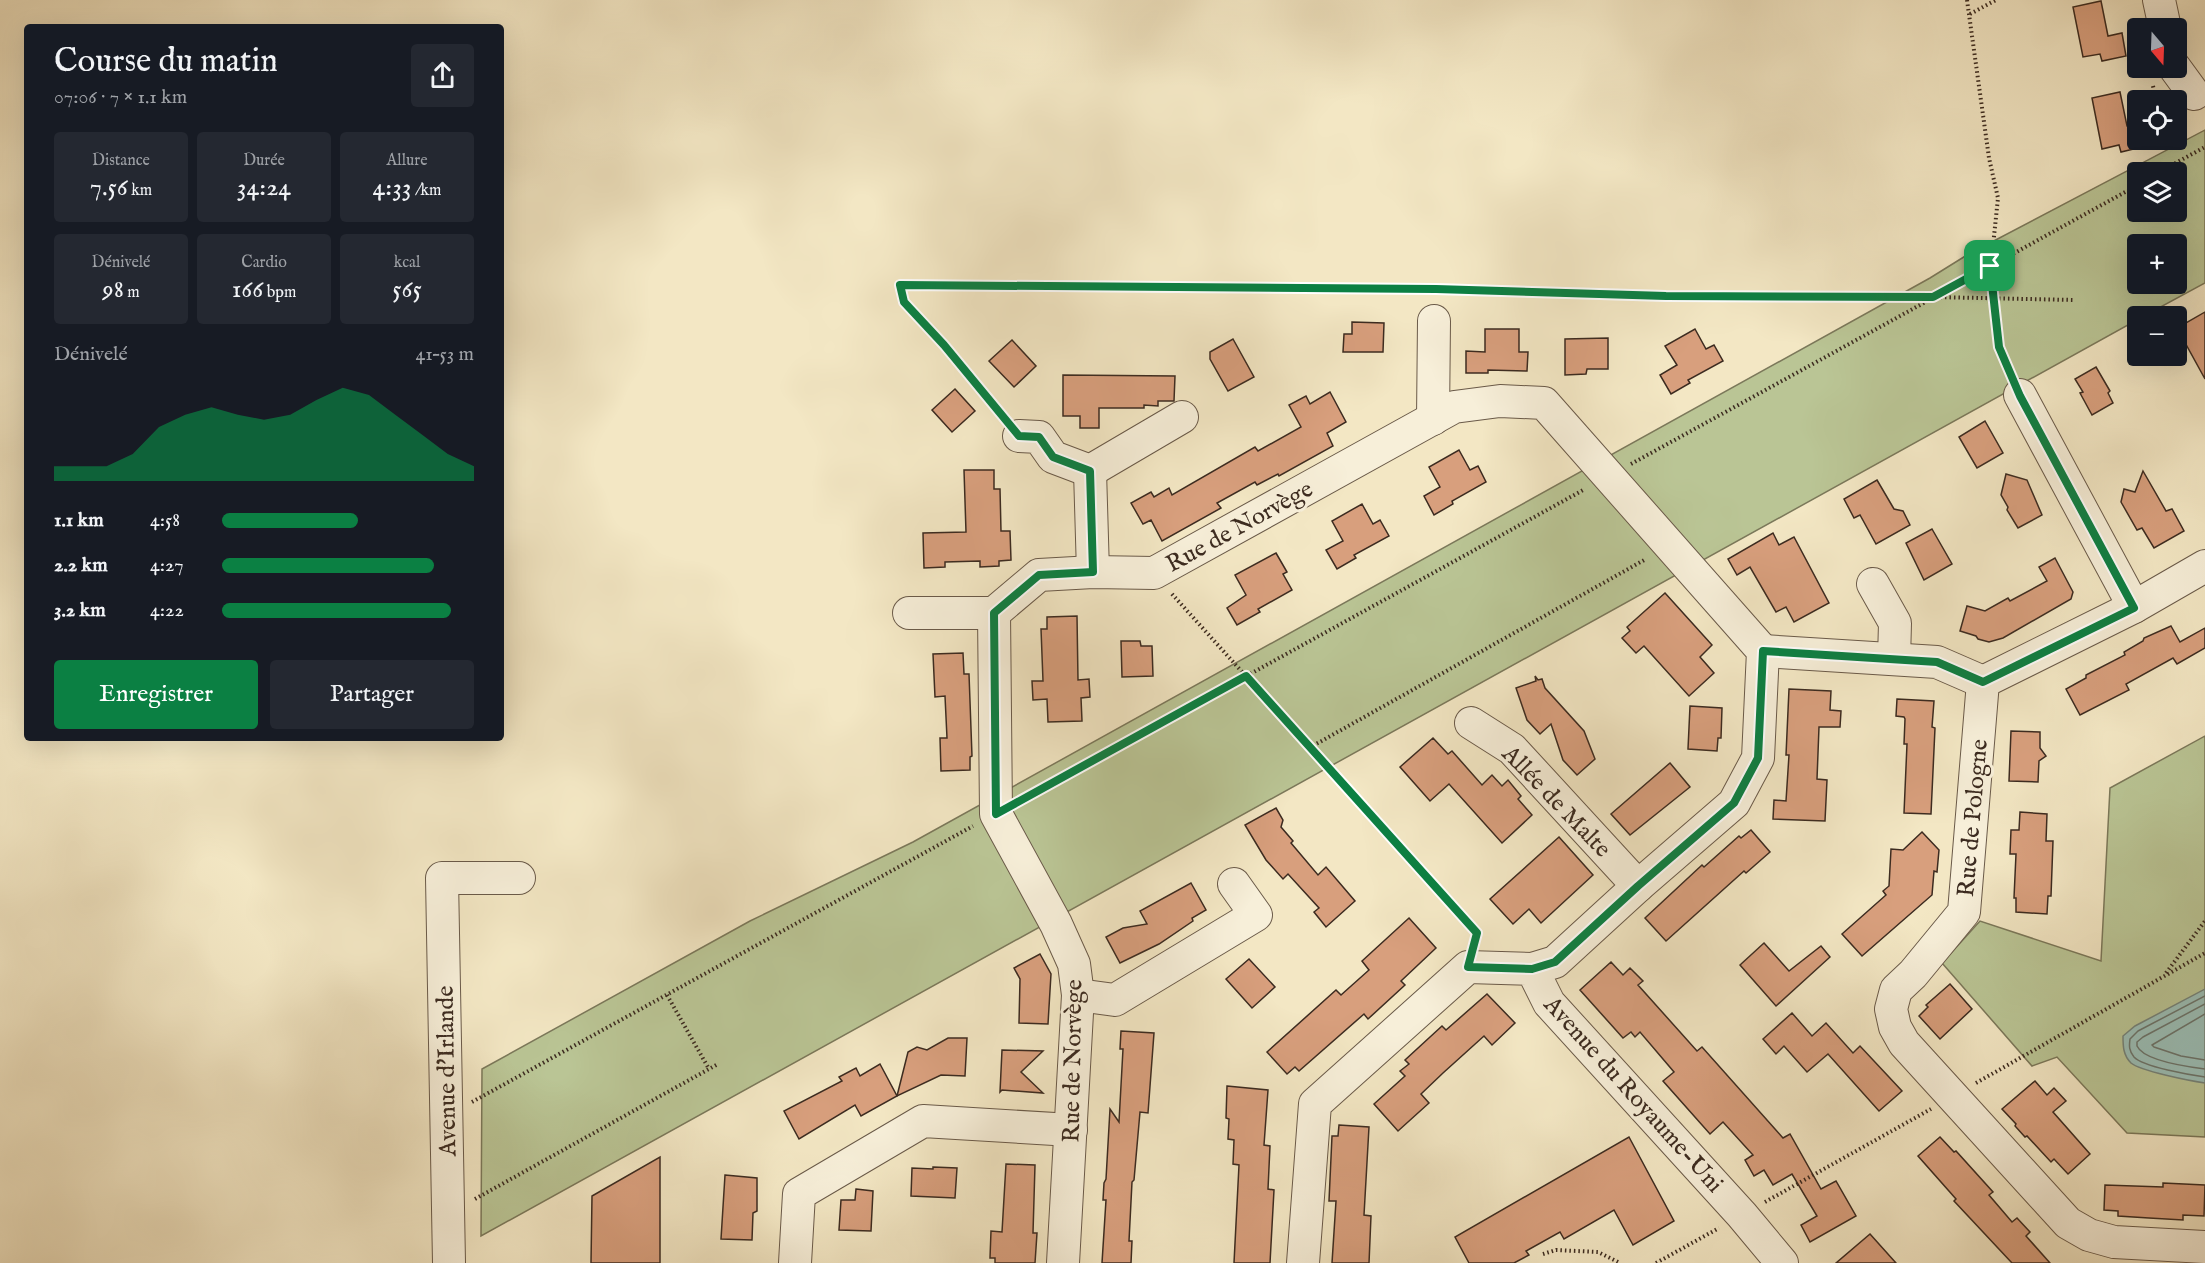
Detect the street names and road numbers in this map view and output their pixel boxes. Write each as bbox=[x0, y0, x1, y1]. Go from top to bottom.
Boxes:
street label: Rue de Norvège bbox=[1161, 474, 1319, 580]
street label: Rue de Pologne bbox=[1951, 738, 1996, 898]
street label: Allée de Malte bbox=[1494, 739, 1617, 865]
street label: Rue de Norvège bbox=[1057, 979, 1090, 1143]
street label: Avenue d'Irlande bbox=[431, 985, 465, 1158]
street label: Avenue du Royaume-Uni bbox=[1536, 990, 1729, 1200]

